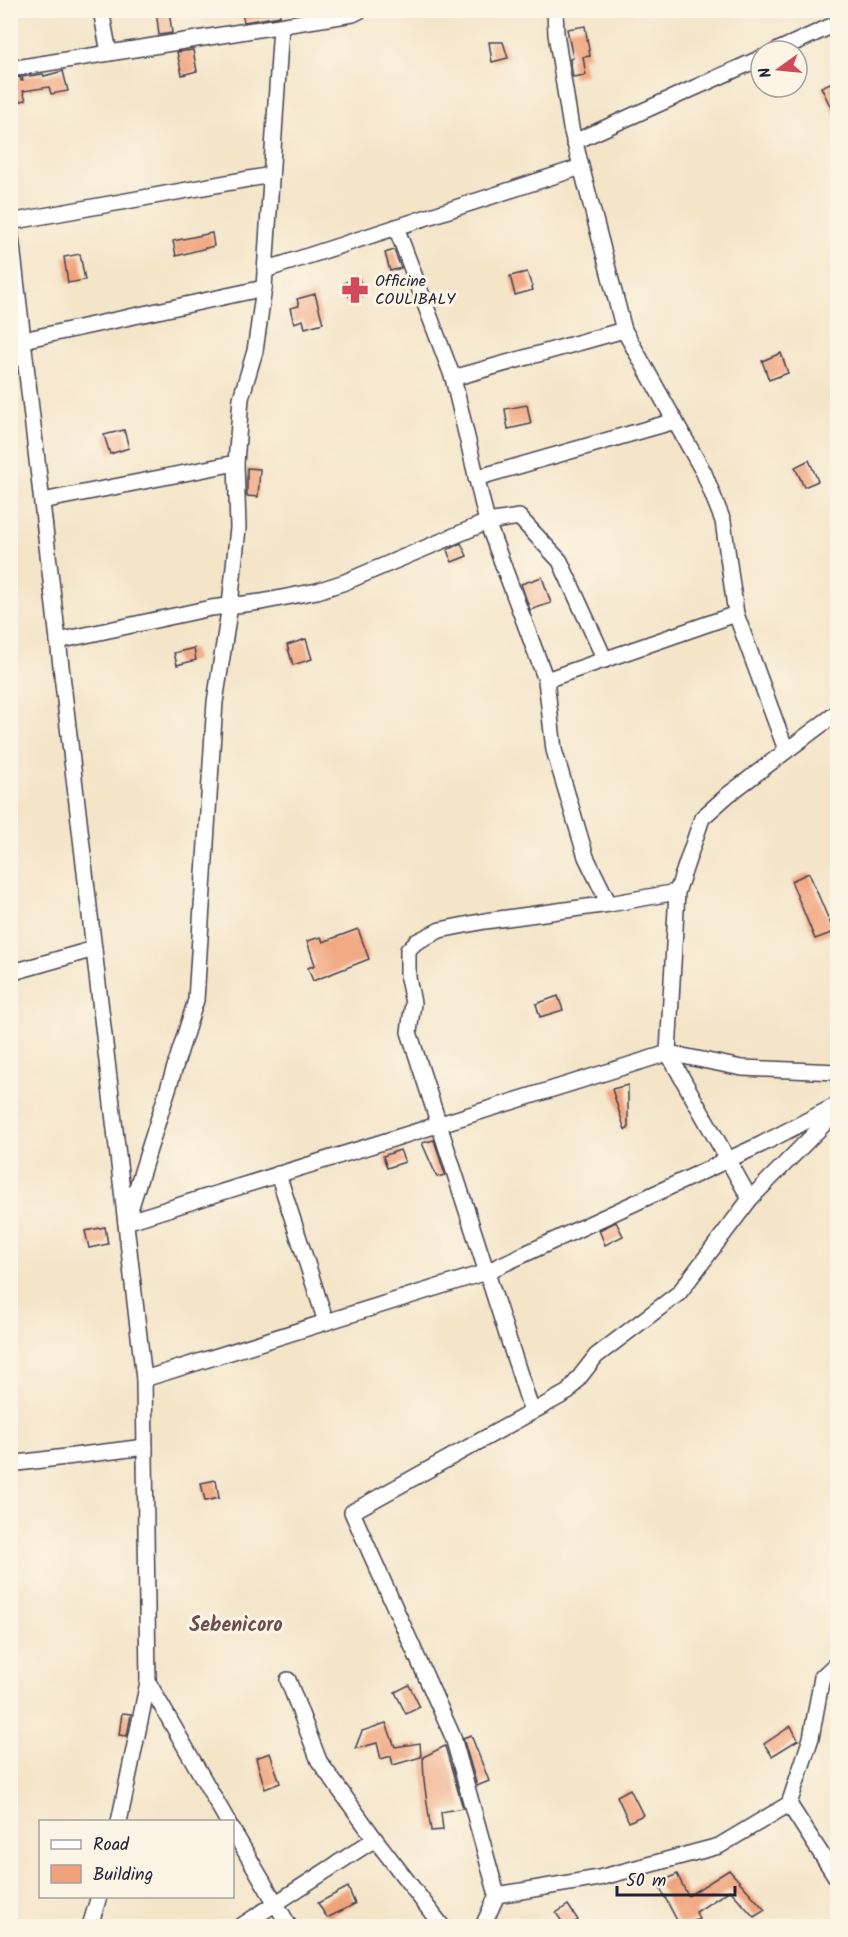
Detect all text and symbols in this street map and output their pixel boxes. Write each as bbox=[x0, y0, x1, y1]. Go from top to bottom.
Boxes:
north arrow bbox=[749, 39, 809, 99]
text: N bbox=[753, 64, 779, 81]
place label: Officine COULIBALY bbox=[375, 269, 456, 312]
pharmacy icon: Officine COULIBALY bbox=[340, 275, 370, 305]
district label: Sebenicoro bbox=[189, 1610, 283, 1642]
legend bbox=[39, 1820, 234, 1898]
text: Road bbox=[93, 1831, 130, 1860]
scale bar bbox=[617, 1859, 736, 1897]
text: Building bbox=[93, 1861, 153, 1890]
text: 50 m bbox=[626, 1867, 666, 1896]

